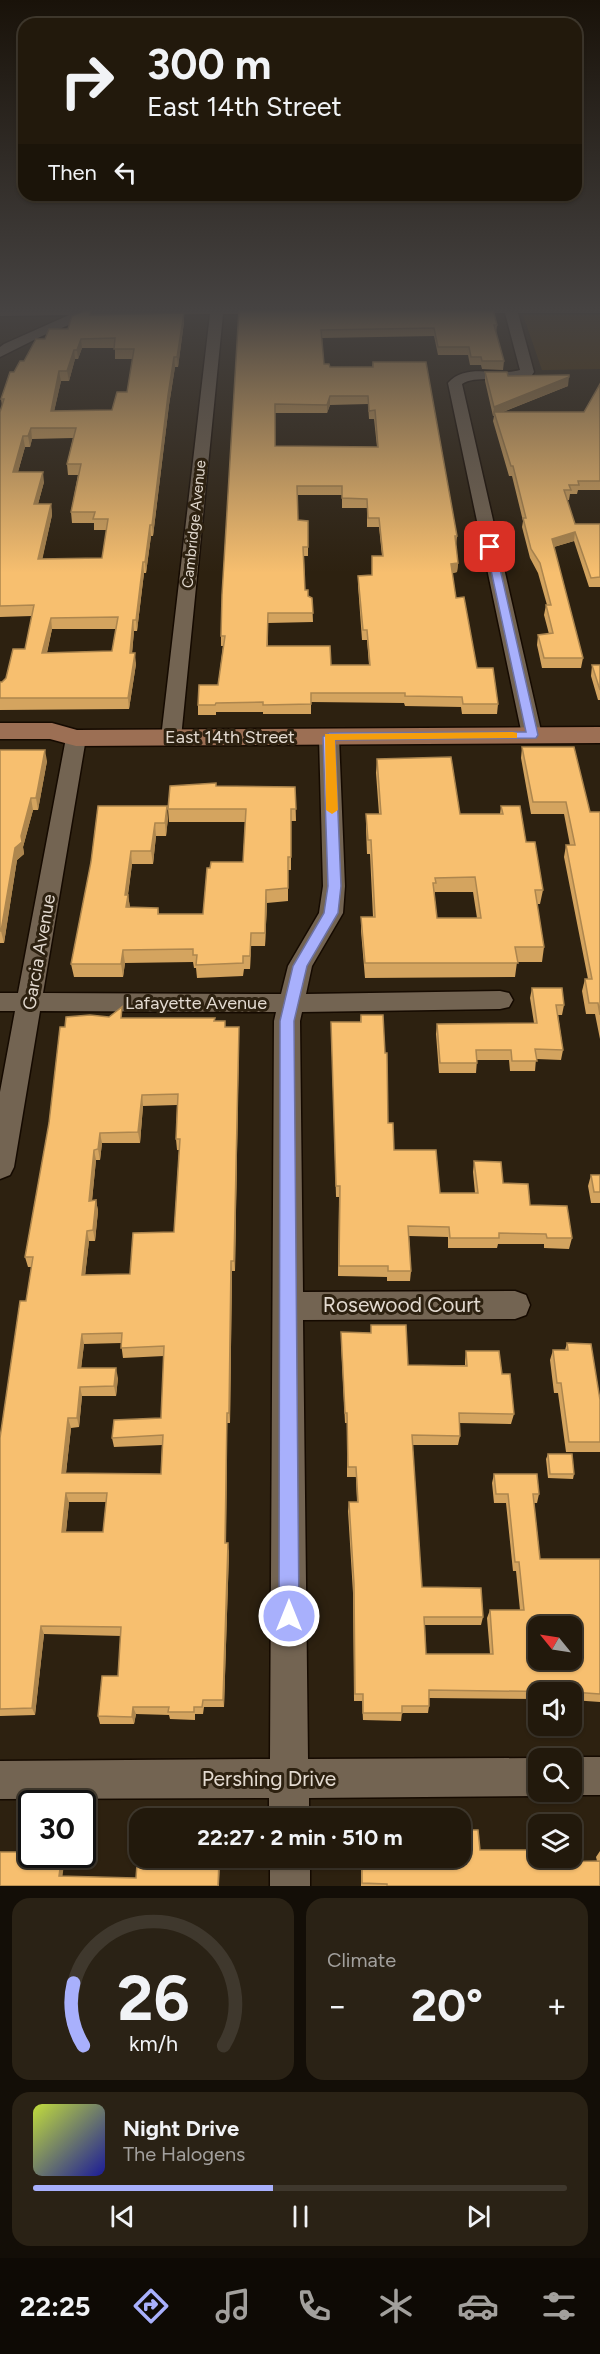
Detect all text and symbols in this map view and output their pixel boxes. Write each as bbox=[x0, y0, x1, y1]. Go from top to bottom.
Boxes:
text: 300 m bbox=[147, 39, 271, 90]
icon: right bbox=[48, 42, 126, 120]
text: East 14th Street bbox=[147, 90, 342, 123]
icon: left bbox=[109, 156, 142, 189]
text: Then bbox=[48, 159, 97, 186]
street label: Cambridge Avenue bbox=[178, 459, 210, 589]
pin bbox=[464, 521, 515, 572]
icon: arrive bbox=[473, 530, 506, 563]
street label: East 14th Street bbox=[165, 726, 295, 748]
street label: Garcia Avenue bbox=[18, 892, 60, 1012]
street label: Lafayette Avenue bbox=[125, 992, 267, 1014]
street label: Rosewood Court bbox=[323, 1292, 481, 1317]
position arrow bbox=[257, 1584, 321, 1648]
north arrow bbox=[528, 1616, 582, 1670]
map controls bbox=[528, 1616, 582, 1868]
button: sound bbox=[528, 1682, 582, 1736]
button: search bbox=[528, 1748, 582, 1802]
street label: Pershing Drive bbox=[202, 1766, 336, 1791]
speed limit sign: 30 bbox=[18, 1790, 96, 1868]
button: layers bbox=[528, 1814, 582, 1868]
text: 22:27 · 2 min · 510 m bbox=[197, 1824, 403, 1851]
text: Climate bbox=[327, 1948, 396, 1972]
text: 26 bbox=[117, 1961, 189, 2036]
text: 20° bbox=[411, 1978, 483, 2032]
text: − bbox=[327, 1986, 348, 2025]
text: + bbox=[546, 1986, 567, 2025]
text: km/h bbox=[129, 2031, 177, 2056]
text: Night Drive bbox=[123, 2115, 239, 2142]
text: The Halogens bbox=[123, 2142, 245, 2166]
icon: previous bbox=[106, 2200, 139, 2233]
icon: pause bbox=[284, 2200, 317, 2233]
icon: next bbox=[462, 2200, 495, 2233]
icon: directions bbox=[130, 2285, 172, 2327]
icon: music bbox=[212, 2285, 254, 2327]
icon: phone bbox=[293, 2285, 335, 2327]
icon: climate bbox=[375, 2285, 417, 2327]
icon: car bbox=[457, 2285, 499, 2327]
icon: filters bbox=[538, 2285, 580, 2327]
text: 22:25 bbox=[20, 2290, 91, 2323]

